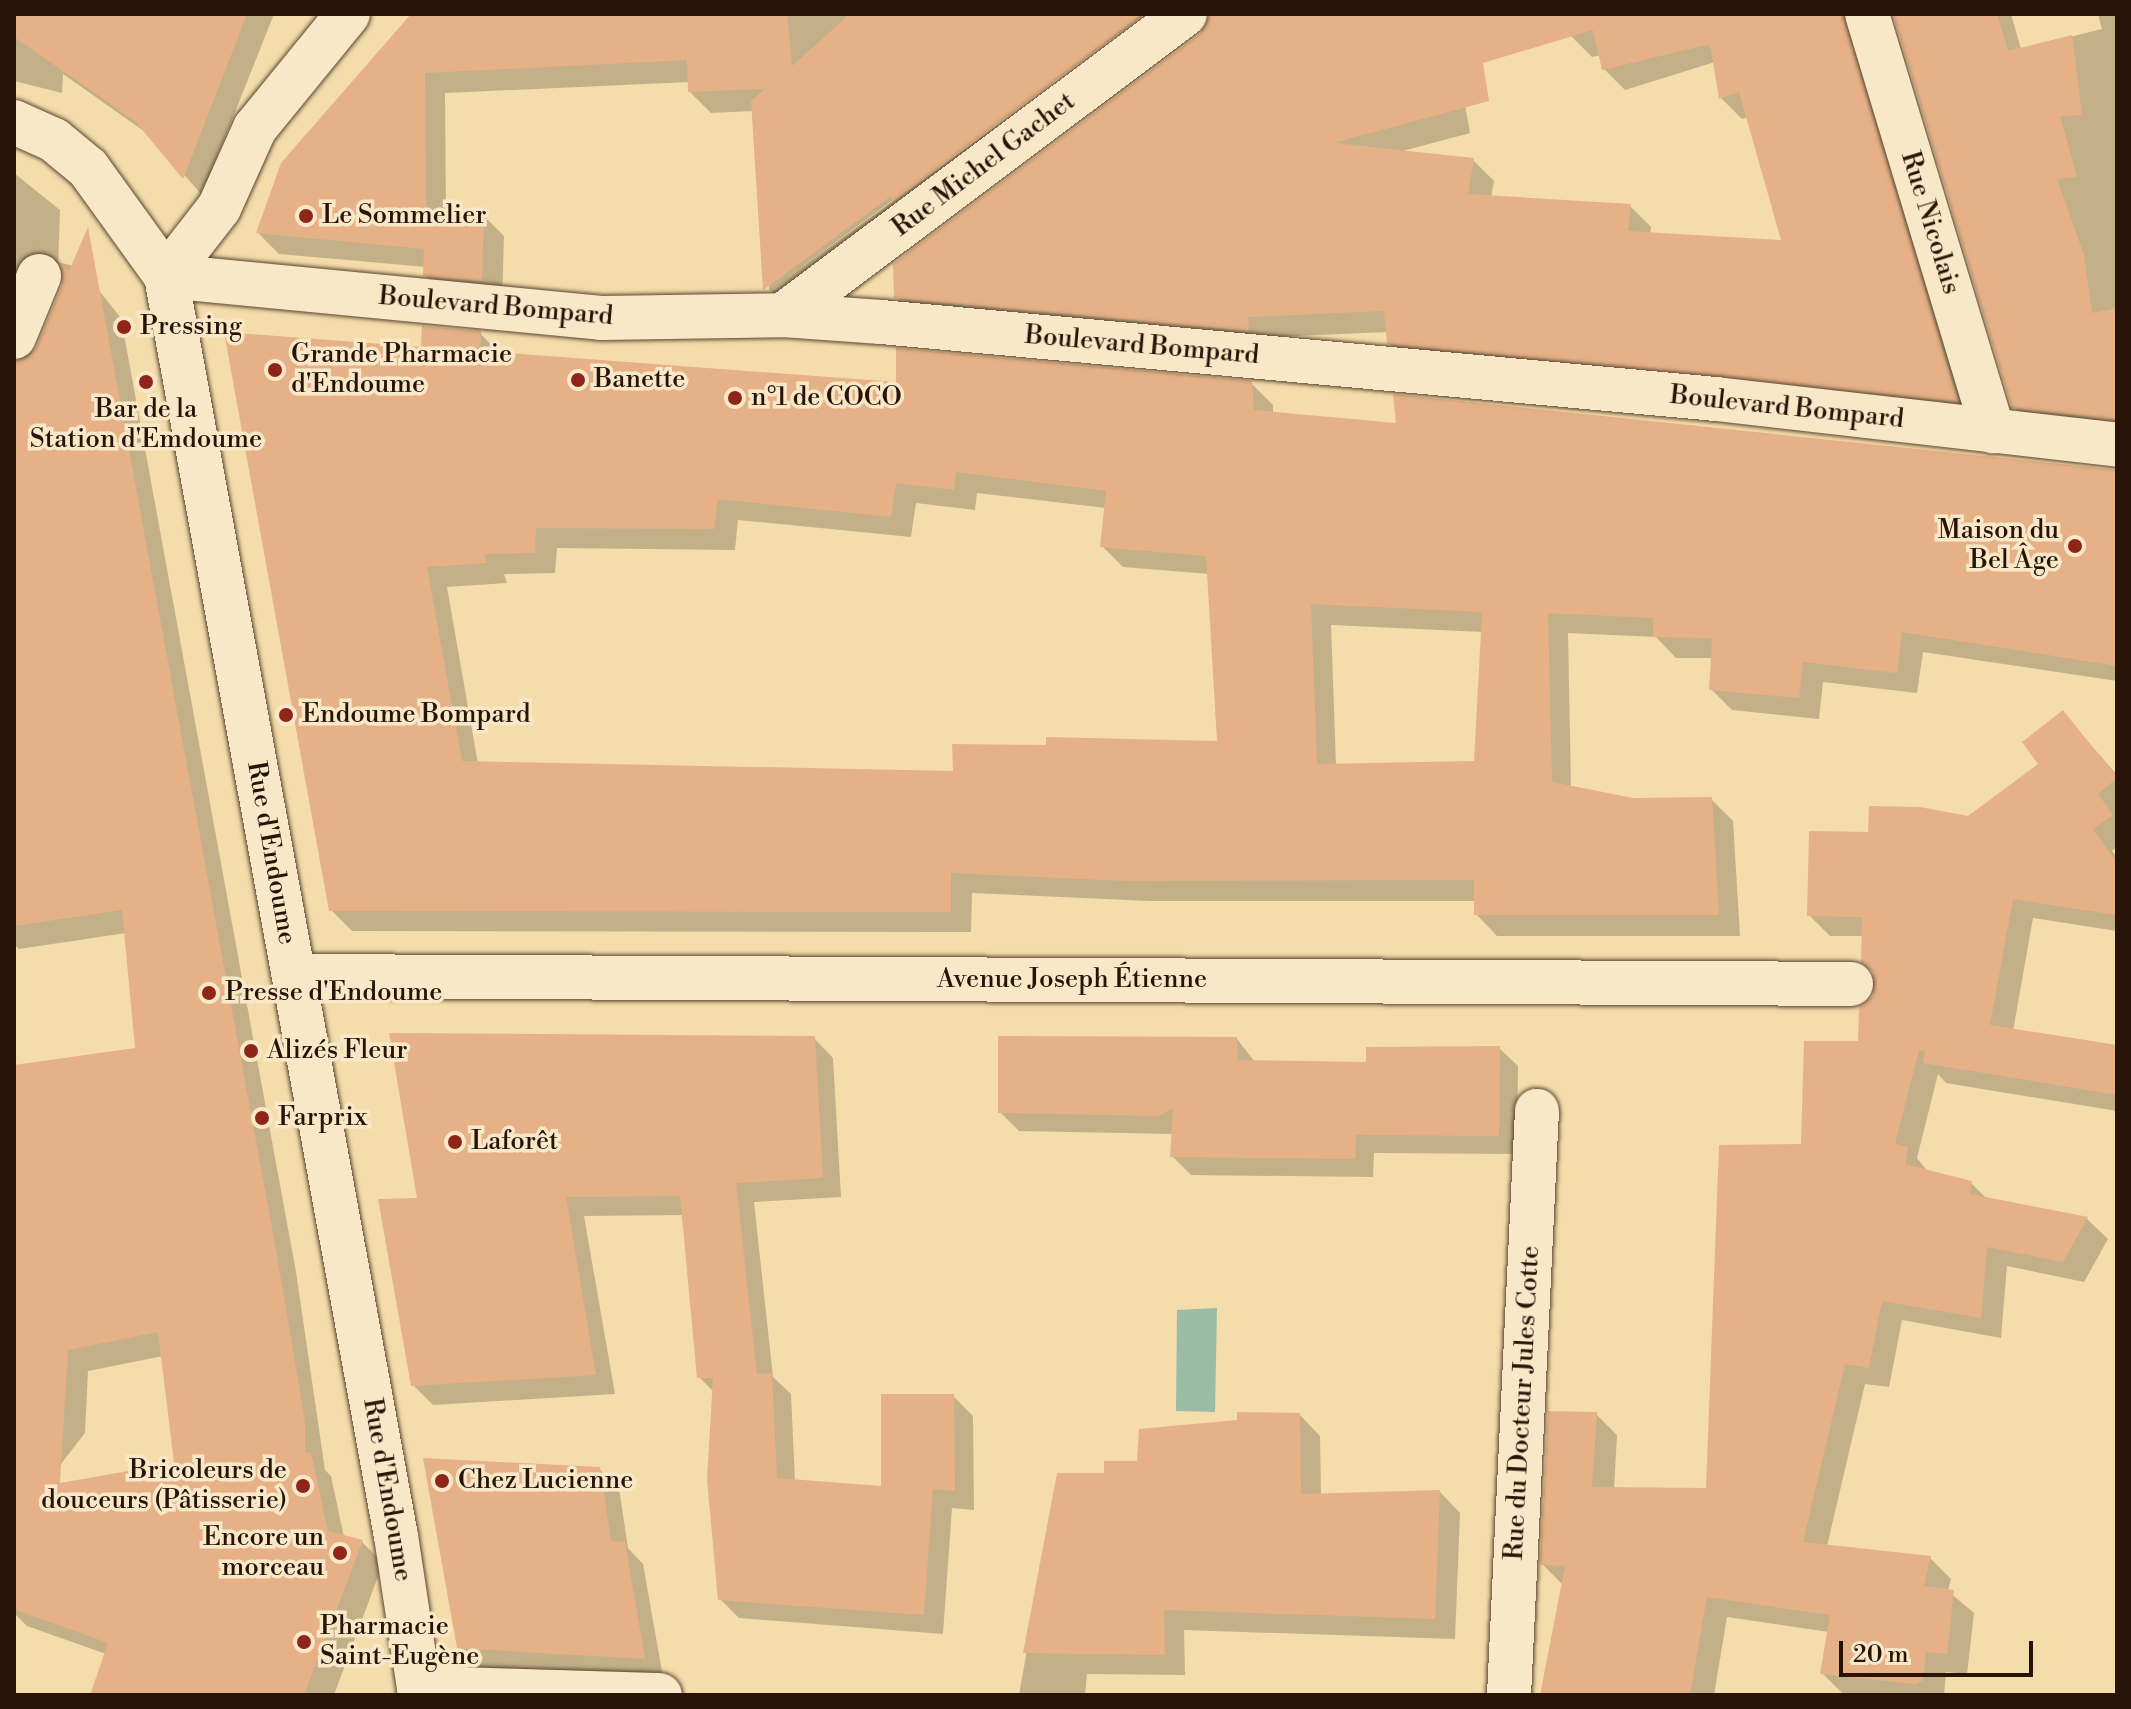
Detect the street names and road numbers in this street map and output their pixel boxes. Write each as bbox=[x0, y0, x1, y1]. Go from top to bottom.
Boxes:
street label: Rue Michel Gachet bbox=[887, 86, 1081, 244]
street label: Rue Nicolais bbox=[1893, 148, 1967, 298]
street label: Boulevard Bompard bbox=[378, 281, 614, 333]
street label: Boulevard Bompard bbox=[1024, 320, 1260, 372]
street label: Boulevard Bompard bbox=[1668, 380, 1906, 436]
street label: Rue d'Endoume bbox=[240, 759, 302, 947]
street label: Avenue Joseph Étienne bbox=[937, 964, 1207, 996]
street label: Rue du Docteur Jules Cotte bbox=[1499, 1245, 1547, 1561]
street label: Rue d'Endoume bbox=[356, 1396, 418, 1584]

